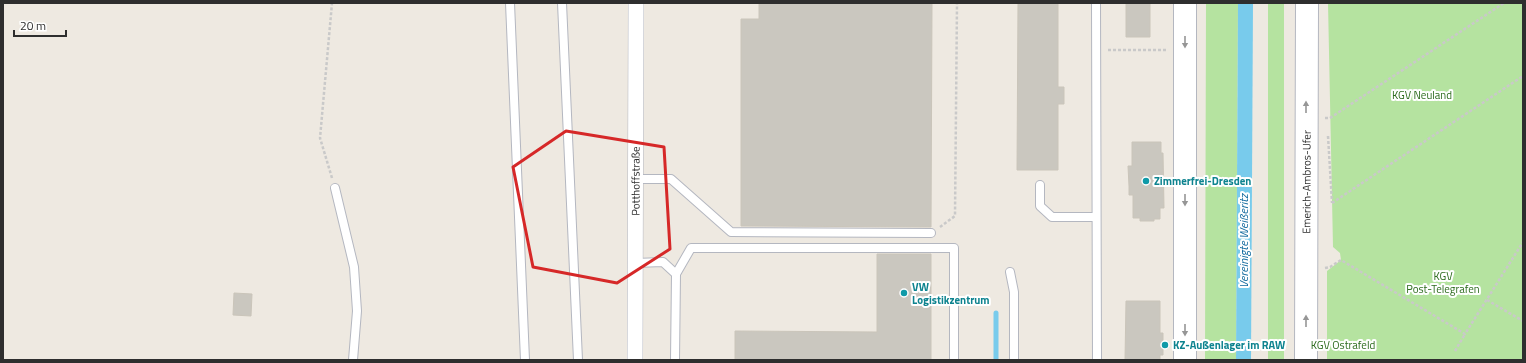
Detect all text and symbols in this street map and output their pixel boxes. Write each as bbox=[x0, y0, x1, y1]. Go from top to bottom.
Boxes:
scale bar bbox=[14, 12, 66, 38]
text: 20 m bbox=[20, 16, 46, 35]
one-way arrow bbox=[1182, 36, 1188, 49]
park label: KGV Neuland bbox=[1392, 87, 1452, 103]
one-way arrow bbox=[1303, 100, 1309, 113]
street label: Emerich-Ambros-Ufer bbox=[1298, 130, 1315, 234]
street label: Potthoffstraße bbox=[627, 146, 644, 216]
place label: Zimmerfrei-Dresden bbox=[1154, 173, 1251, 189]
marker: Zimmerfrei-Dresden bbox=[1141, 176, 1151, 186]
water label: Vereinigte Weißeritz bbox=[1234, 193, 1253, 288]
one-way arrow bbox=[1182, 194, 1188, 207]
park label: KGV Post-Telegrafen bbox=[1406, 268, 1480, 297]
place label: VW Logistikzentrum bbox=[912, 279, 990, 308]
marker: VW Logistikzentrum bbox=[899, 288, 909, 298]
one-way arrow bbox=[1303, 314, 1309, 327]
one-way arrow bbox=[1182, 324, 1188, 337]
place label: KZ-Außenlager im RAW bbox=[1173, 337, 1286, 353]
park label: KGV Ostrafeld bbox=[1311, 337, 1375, 353]
marker: KZ-Außenlager im RAW bbox=[1160, 340, 1170, 350]

